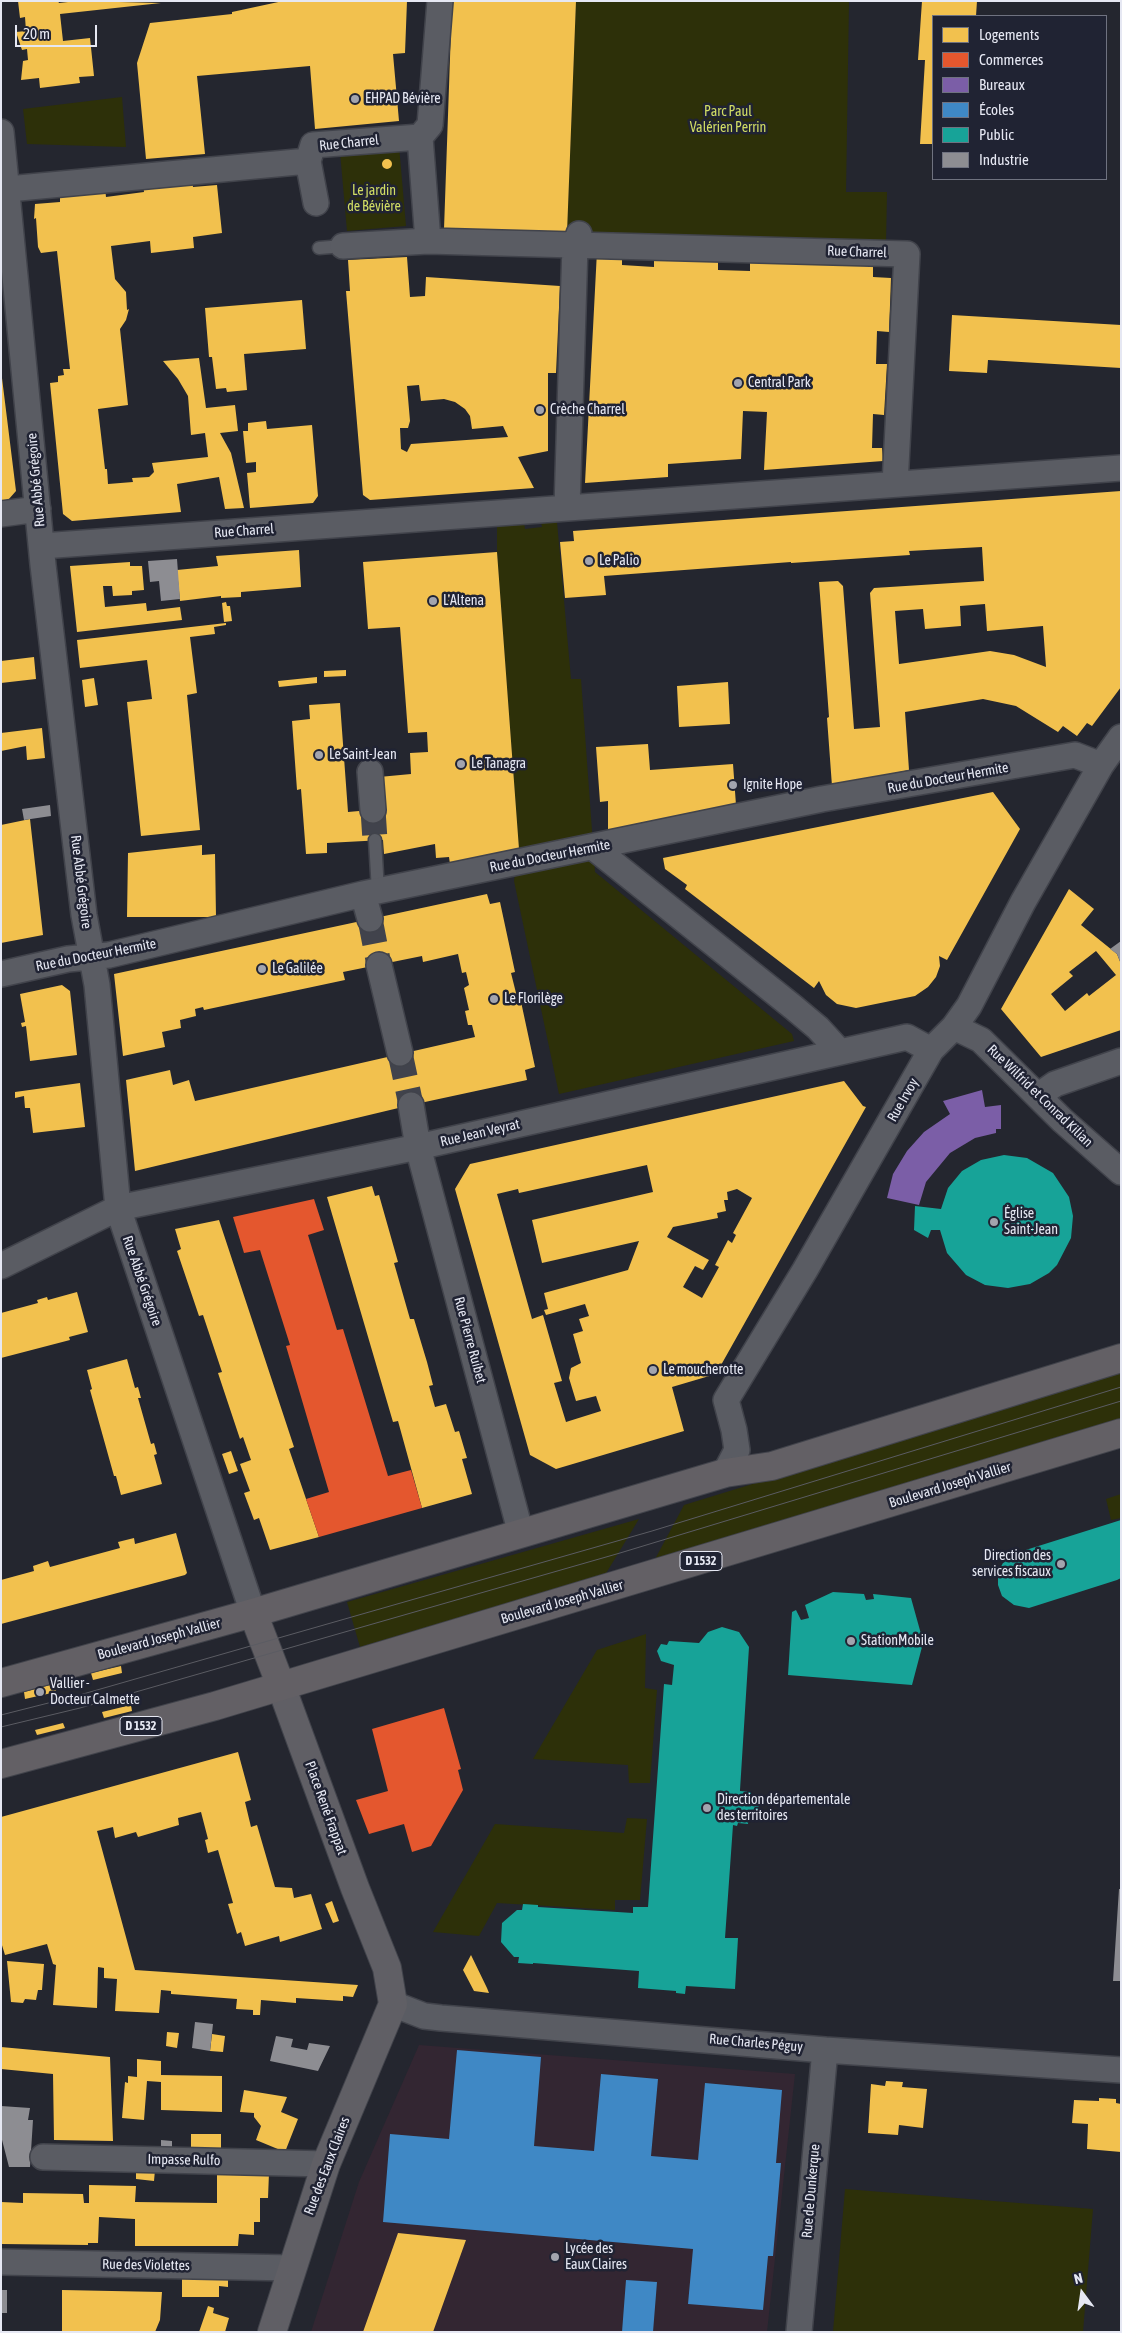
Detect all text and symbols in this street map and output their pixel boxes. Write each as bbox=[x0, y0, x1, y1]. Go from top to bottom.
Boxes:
scale bar bbox=[18, 15, 100, 47]
legend bbox=[932, 15, 1107, 180]
text: 20 m bbox=[23, 25, 50, 42]
text: Logements bbox=[979, 26, 1039, 43]
text: Commerces bbox=[979, 51, 1043, 68]
text: Bureaux bbox=[979, 76, 1025, 93]
place label: EHPAD Bévière bbox=[365, 91, 441, 107]
marker: EHPAD Bévière bbox=[349, 93, 361, 105]
text: Écoles bbox=[979, 101, 1014, 118]
park label: Parc Paul Valérien Perrin bbox=[690, 104, 766, 136]
text: Public bbox=[979, 126, 1014, 143]
street label: Rue Charrel bbox=[318, 132, 380, 154]
text: Industrie bbox=[979, 151, 1029, 168]
park label: Le jardin de Bévière bbox=[347, 183, 401, 216]
street label: Rue Charrel bbox=[827, 243, 887, 261]
place label: Central Park bbox=[748, 375, 811, 391]
marker: Central Park bbox=[732, 377, 744, 389]
place label: Crèche Charrel bbox=[550, 402, 625, 418]
marker: Crèche Charrel bbox=[534, 404, 546, 416]
street label: Rue Abbé Grégoire bbox=[24, 432, 48, 528]
street label: Rue Charrel bbox=[214, 521, 274, 541]
place label: Le Palio bbox=[599, 553, 639, 569]
marker: Le Palio bbox=[583, 555, 595, 567]
place label: L'Altena bbox=[443, 593, 484, 609]
marker: L'Altena bbox=[427, 595, 439, 607]
place label: Le Saint-Jean bbox=[329, 747, 397, 763]
marker: Le Saint-Jean bbox=[313, 749, 325, 761]
place label: Le Tanagra bbox=[471, 756, 526, 772]
marker: Le Tanagra bbox=[455, 758, 467, 770]
street label: Rue du Docteur Hermite bbox=[886, 759, 1010, 797]
place label: Ignite Hope bbox=[743, 777, 802, 793]
marker: Ignite Hope bbox=[727, 779, 739, 791]
street label: Rue Abbé Grégoire bbox=[67, 834, 95, 930]
street label: Rue du Docteur Hermite bbox=[488, 836, 612, 876]
street label: Rue du Docteur Hermite bbox=[34, 935, 158, 975]
place label: Le Galilée bbox=[272, 961, 323, 977]
marker: Le Galilée bbox=[256, 963, 268, 975]
place label: Le Florilège bbox=[504, 991, 563, 1007]
marker: Le Florilège bbox=[488, 993, 500, 1005]
street label: Rue Wilfrid et Conrad Kilian bbox=[984, 1041, 1096, 1151]
street label: Rue Irvoy bbox=[884, 1075, 922, 1125]
street label: Rue Jean Veyrat bbox=[439, 1116, 521, 1150]
place label: Église Saint-Jean bbox=[1004, 1206, 1058, 1238]
marker: Église Saint-Jean bbox=[988, 1216, 1000, 1228]
street label: Rue Abbé Grégoire bbox=[119, 1234, 165, 1328]
street label: Rue Pierre Ruibet bbox=[450, 1295, 490, 1385]
place label: Le moucherotte bbox=[663, 1362, 743, 1378]
marker: Le moucherotte bbox=[647, 1364, 659, 1376]
street label: Boulevard Joseph Vallier bbox=[887, 1458, 1013, 1512]
place label: Direction des services fiscaux bbox=[972, 1548, 1051, 1580]
road number: D 1532 bbox=[680, 1552, 722, 1570]
marker: Direction des services fiscaux bbox=[1055, 1558, 1067, 1570]
street label: Boulevard Joseph Vallier bbox=[499, 1577, 625, 1627]
street label: Boulevard Joseph Vallier bbox=[96, 1615, 222, 1663]
place label: StationMobile bbox=[861, 1633, 934, 1649]
marker: StationMobile bbox=[845, 1635, 857, 1647]
place label: Vallier - Docteur Calmette bbox=[50, 1676, 140, 1708]
marker: Vallier - Docteur Calmette bbox=[34, 1686, 46, 1698]
road number: D 1532 bbox=[120, 1716, 162, 1735]
street label: Place René Frappat bbox=[301, 1759, 351, 1857]
place label: Direction départementale des territoires bbox=[717, 1792, 850, 1824]
marker: Direction départementale des territoires bbox=[701, 1802, 713, 1814]
street label: Rue Charles Péguy bbox=[708, 2031, 804, 2055]
street label: Rue des Eaux Claires bbox=[301, 2115, 353, 2217]
street label: Rue de Dunkerque bbox=[799, 2143, 823, 2239]
street label: Impasse Rulfo bbox=[147, 2151, 221, 2169]
place label: Lycée des Eaux Claires bbox=[565, 2241, 627, 2274]
marker: Lycée des Eaux Claires bbox=[549, 2251, 561, 2263]
street label: Rue des Violettes bbox=[102, 2256, 190, 2274]
north arrow bbox=[1057, 2268, 1107, 2318]
text: N bbox=[1072, 2270, 1084, 2287]

